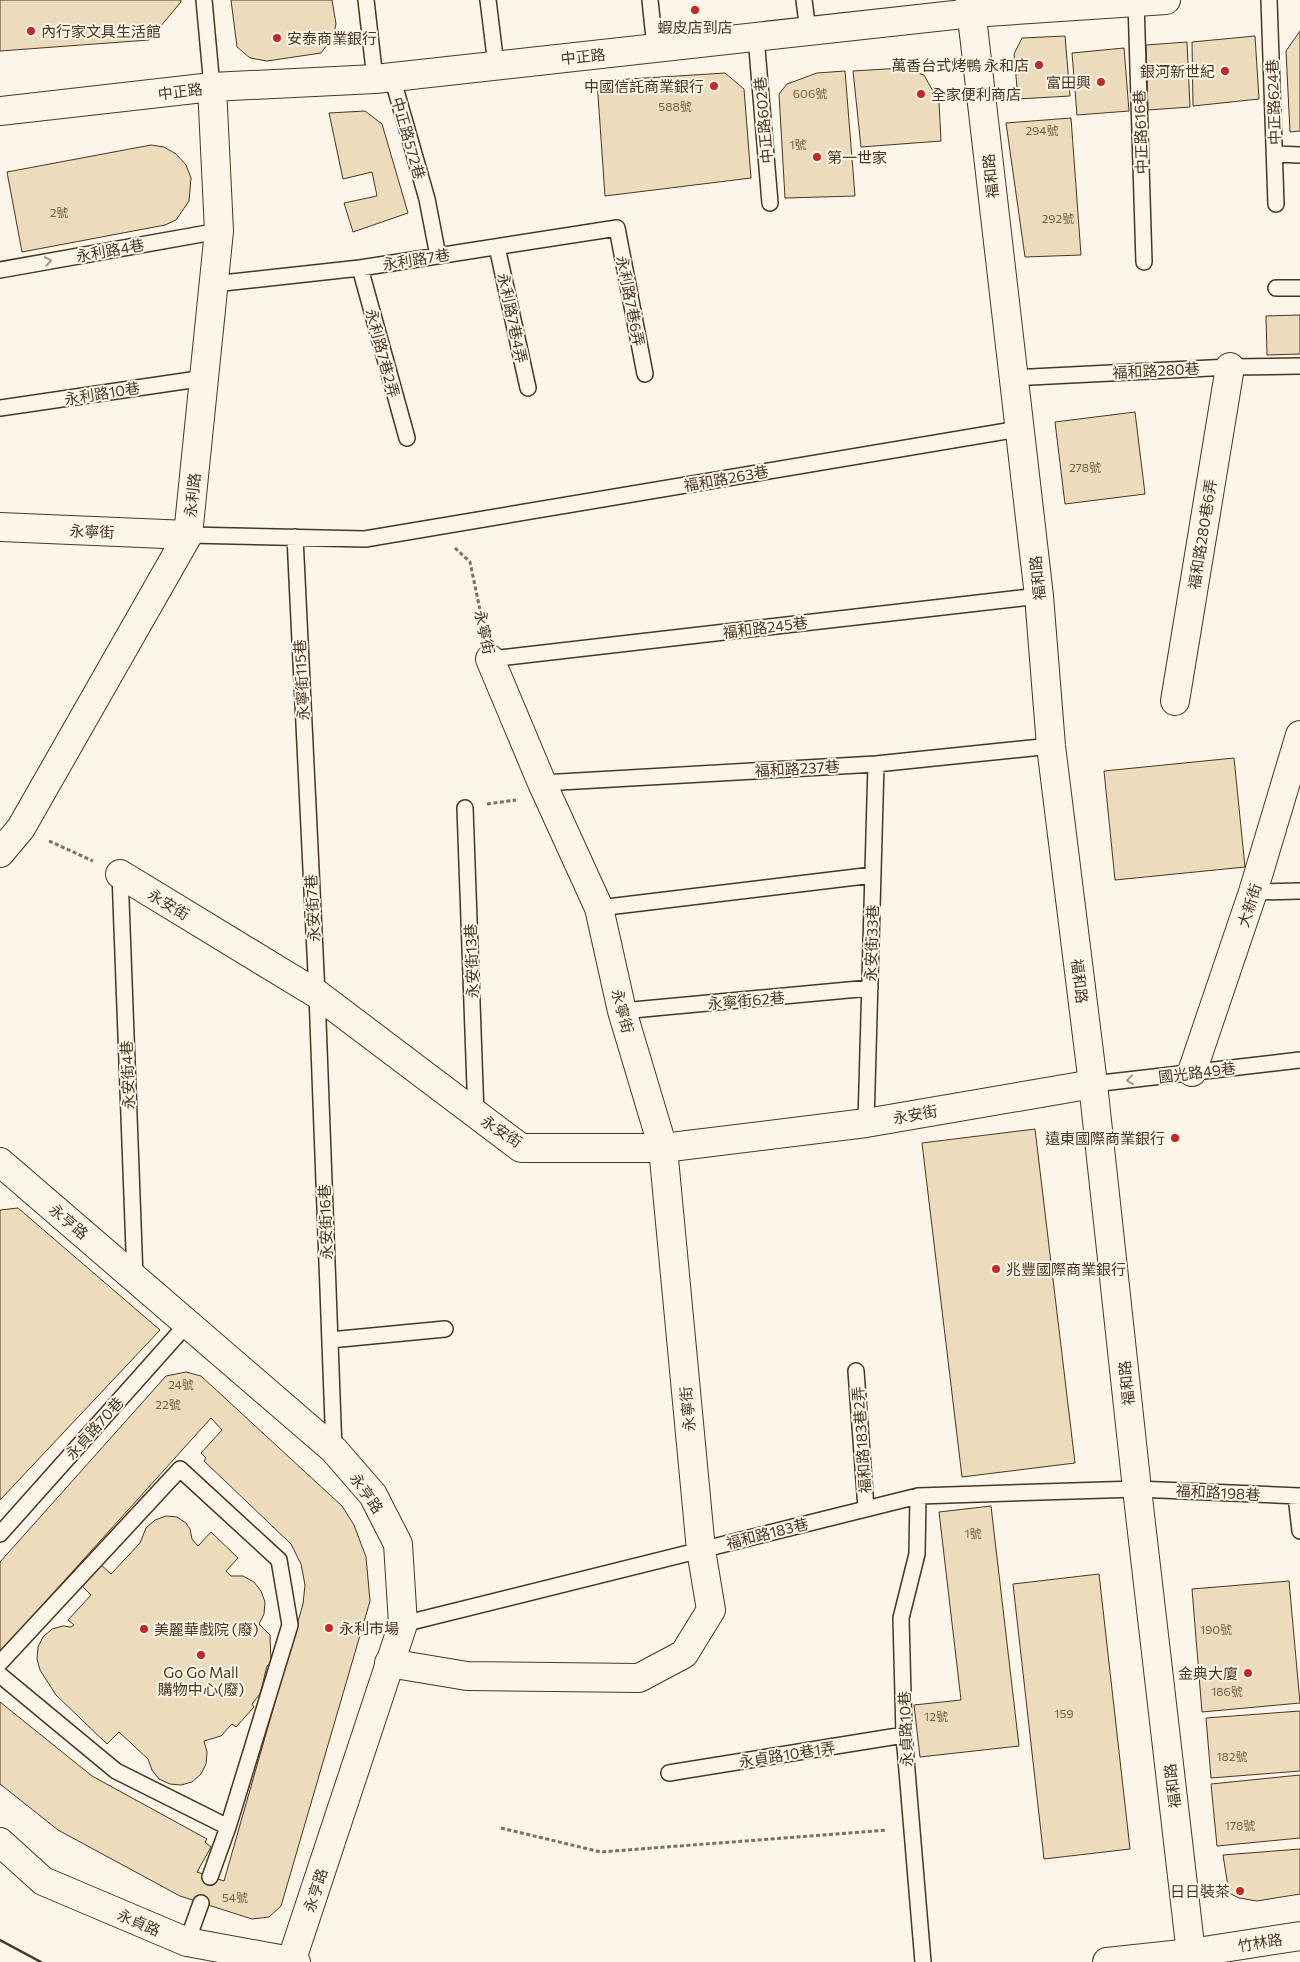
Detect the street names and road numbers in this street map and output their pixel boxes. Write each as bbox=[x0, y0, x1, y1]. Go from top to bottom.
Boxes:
street label: 中正路 bbox=[560, 45, 606, 67]
street label: 中正路624巷 bbox=[1263, 59, 1283, 145]
street label: 中正路602巷 bbox=[750, 76, 776, 164]
street label: 中正路 bbox=[157, 79, 203, 103]
street label: 中正路616巷 bbox=[1130, 89, 1150, 175]
street label: 中正路572巷 bbox=[389, 95, 429, 181]
street label: 福和路 bbox=[979, 153, 1001, 199]
street label: 永利路4巷 bbox=[74, 235, 146, 265]
street label: 永利路7巷 bbox=[381, 245, 451, 273]
street label: 永利路7巷6弄 bbox=[613, 254, 649, 348]
street label: 永利路7巷4弄 bbox=[495, 271, 531, 365]
street label: 永利路7巷2弄 bbox=[362, 307, 404, 399]
street label: 福和路280巷 bbox=[1112, 359, 1200, 381]
street label: 永利路10巷 bbox=[63, 378, 141, 408]
street label: 福和路263巷 bbox=[682, 462, 770, 494]
street label: 永利路 bbox=[181, 472, 203, 518]
street label: 福和路280巷6弄 bbox=[1184, 478, 1220, 590]
street label: 永寧街 bbox=[69, 521, 115, 541]
street label: 福和路 bbox=[1026, 555, 1048, 601]
street label: 永寧街 bbox=[472, 608, 498, 656]
street label: 福和路245巷 bbox=[721, 613, 809, 641]
street label: 永寧街115巷 bbox=[290, 639, 312, 721]
street label: 福和路237巷 bbox=[754, 757, 840, 779]
street label: 永安街7巷 bbox=[301, 874, 323, 942]
street label: 大新街 bbox=[1233, 881, 1265, 929]
street label: 永安街 bbox=[145, 885, 193, 923]
street label: 永安街33巷 bbox=[861, 904, 881, 982]
street label: 永安街13巷 bbox=[461, 923, 481, 999]
street label: 福和路 bbox=[1068, 958, 1092, 1004]
street label: 永寧街 bbox=[608, 987, 638, 1035]
street label: 永寧街62巷 bbox=[707, 988, 785, 1012]
street label: 永安街4巷 bbox=[117, 1040, 137, 1110]
street label: 國光路49巷 bbox=[1157, 1058, 1237, 1086]
street label: 永安街 bbox=[891, 1101, 939, 1127]
street label: 永安街 bbox=[478, 1111, 526, 1151]
street label: 永安街16巷 bbox=[315, 1184, 335, 1260]
street label: 永亨路 bbox=[46, 1200, 92, 1242]
street label: 福和路 bbox=[1115, 1360, 1137, 1406]
street label: 永寧街 bbox=[676, 1386, 698, 1432]
street label: 福和路183巷2弄 bbox=[848, 1386, 874, 1494]
street label: 永貞路70巷 bbox=[61, 1393, 127, 1463]
street label: 永亨路 bbox=[347, 1469, 387, 1517]
street label: 福和路198巷 bbox=[1175, 1481, 1261, 1503]
street label: 福和路183巷 bbox=[724, 1514, 810, 1552]
street label: 永貞路10巷 bbox=[895, 1691, 915, 1767]
street label: 永貞路10巷1弄 bbox=[737, 1737, 837, 1771]
street label: 福和路 bbox=[1160, 1763, 1184, 1809]
street label: 永亨路 bbox=[299, 1866, 331, 1914]
street label: 永貞路 bbox=[115, 1905, 163, 1939]
street label: 竹林路 bbox=[1236, 1930, 1284, 1954]

